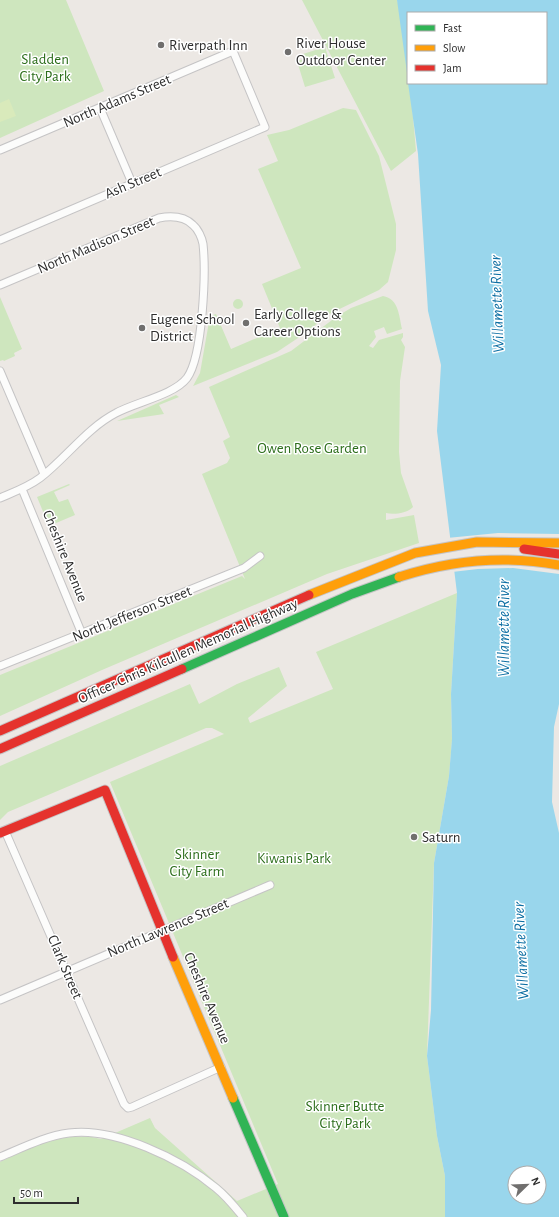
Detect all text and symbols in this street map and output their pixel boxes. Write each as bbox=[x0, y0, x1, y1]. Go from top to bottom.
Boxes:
legend bbox=[407, 12, 547, 84]
text: Fast bbox=[443, 22, 462, 34]
place label: River House Outdoor Center bbox=[296, 36, 386, 68]
place label: Riverpath Inn bbox=[169, 38, 248, 53]
marker: Riverpath Inn bbox=[156, 40, 166, 50]
text: Slow bbox=[443, 42, 465, 54]
marker: River House Outdoor Center bbox=[283, 47, 293, 57]
park label: Sladden City Park bbox=[20, 52, 71, 84]
text: Jam bbox=[443, 62, 462, 74]
street label: North Adams Street bbox=[61, 71, 173, 130]
street label: Ash Street bbox=[103, 164, 164, 202]
street label: North Madison Street bbox=[35, 214, 157, 276]
water label: Willamette River bbox=[487, 254, 507, 353]
place label: Early College & Career Options bbox=[254, 307, 342, 339]
place label: Eugene School District bbox=[150, 312, 235, 344]
marker: Early College & Career Options bbox=[241, 318, 251, 328]
marker: Eugene School District bbox=[137, 323, 147, 333]
park label: Owen Rose Garden bbox=[257, 441, 367, 456]
street label: Cheshire Avenue bbox=[40, 508, 90, 604]
water label: Willamette River bbox=[496, 578, 512, 677]
street label: North Jefferson Street bbox=[70, 583, 194, 645]
street label: Officer Chris Kilcullen Memorial Highway bbox=[76, 595, 301, 706]
place label: Saturn bbox=[422, 830, 461, 845]
marker: Saturn bbox=[409, 832, 419, 842]
park label: Skinner City Farm bbox=[170, 847, 224, 879]
park label: Kiwanis Park bbox=[257, 851, 331, 866]
street label: North Lawrence Street bbox=[105, 896, 231, 960]
water label: Willamette River bbox=[510, 901, 532, 1000]
street label: Clark Street bbox=[45, 933, 85, 1001]
street label: Cheshire Avenue bbox=[181, 950, 233, 1046]
park label: Skinner Butte City Park bbox=[306, 1099, 385, 1131]
north arrow bbox=[507, 1165, 547, 1205]
text: N bbox=[529, 1176, 542, 1187]
scale bar bbox=[14, 1179, 78, 1205]
text: 50 m bbox=[20, 1187, 43, 1199]

